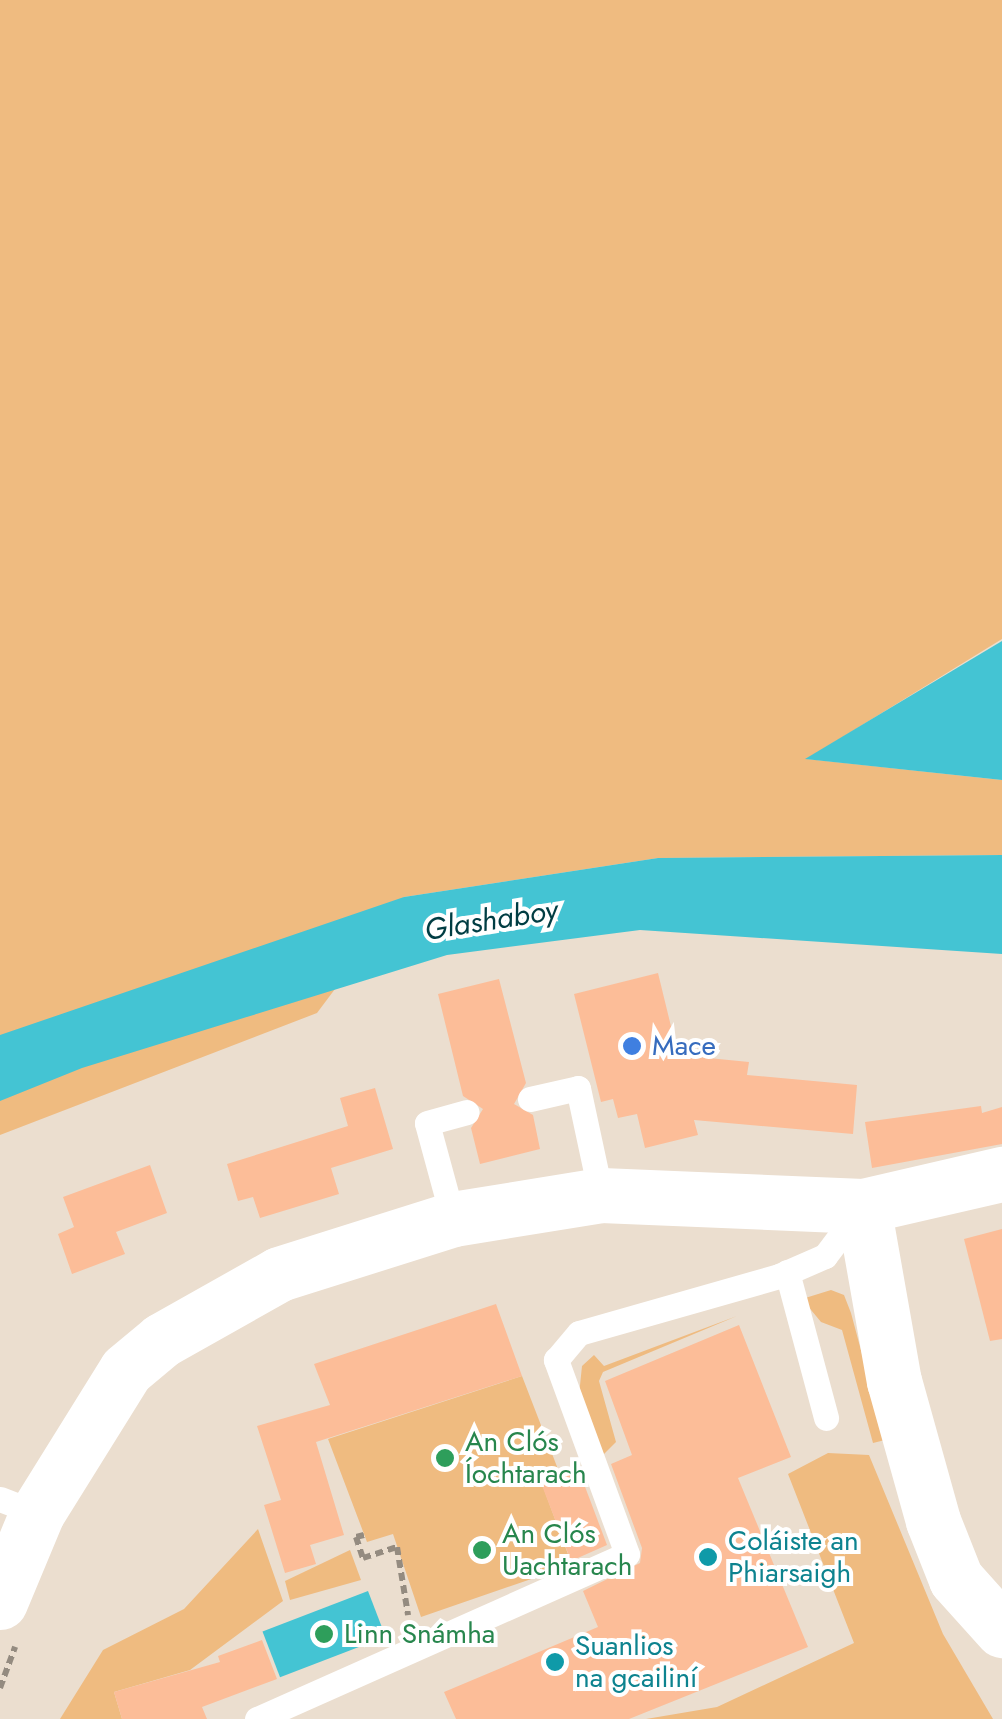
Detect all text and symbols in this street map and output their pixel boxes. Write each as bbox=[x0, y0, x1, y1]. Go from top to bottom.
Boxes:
water label: Glashaboy bbox=[422, 892, 560, 948]
place label: Mace bbox=[652, 1029, 716, 1063]
marker: Mace bbox=[621, 1035, 643, 1057]
place label: An Clós Íochtarach bbox=[465, 1425, 587, 1491]
marker: An Clós Íochtarach bbox=[434, 1447, 456, 1469]
place label: An Clós Uachtarach bbox=[502, 1517, 632, 1583]
place label: Coláiste an Phiarsaigh bbox=[728, 1524, 859, 1590]
marker: An Clós Uachtarach bbox=[471, 1539, 493, 1561]
marker: Coláiste an Phiarsaigh bbox=[697, 1546, 719, 1568]
place label: Linn Snámha bbox=[344, 1617, 495, 1651]
marker: Linn Snámha bbox=[313, 1623, 335, 1645]
place label: Suanlios na gcailiní bbox=[575, 1629, 697, 1695]
marker: Suanlios na gcailiní bbox=[544, 1651, 566, 1673]

